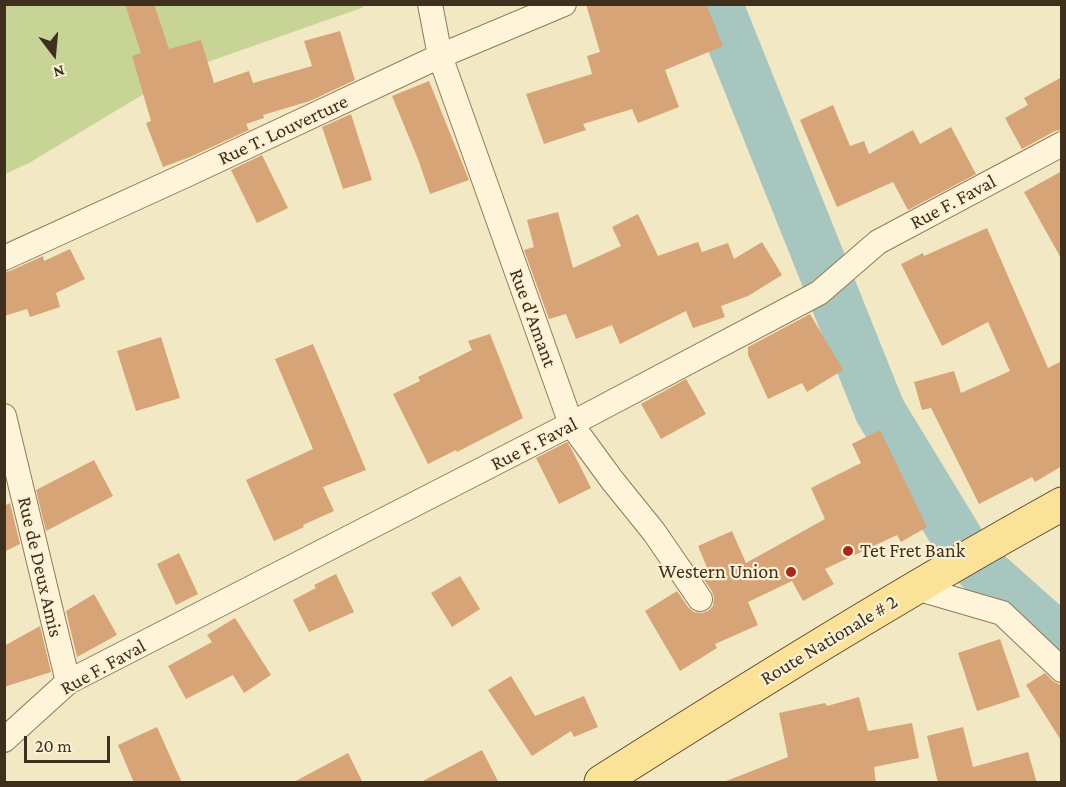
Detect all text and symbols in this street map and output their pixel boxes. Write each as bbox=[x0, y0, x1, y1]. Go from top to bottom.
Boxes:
north arrow bbox=[24, 24, 84, 84]
text: N bbox=[52, 62, 67, 81]
street label: Rue T. Louverture bbox=[214, 89, 352, 171]
street label: Rue F. Faval bbox=[906, 169, 1000, 235]
street label: Rue d'Amant bbox=[504, 265, 562, 371]
street label: Rue F. Faval bbox=[487, 412, 581, 476]
street label: Rue de Deux Amis bbox=[12, 494, 68, 640]
place label: Tet Fret Bank bbox=[860, 539, 965, 563]
marker: Tet Fret Bank bbox=[841, 544, 855, 558]
place label: Western Union bbox=[658, 560, 779, 584]
marker: Western Union bbox=[784, 565, 798, 579]
street label: Route Nationale # 2 bbox=[756, 590, 902, 690]
street label: Rue F. Faval bbox=[56, 634, 150, 700]
scale bar bbox=[27, 724, 112, 762]
text: 20 m bbox=[35, 736, 72, 756]

